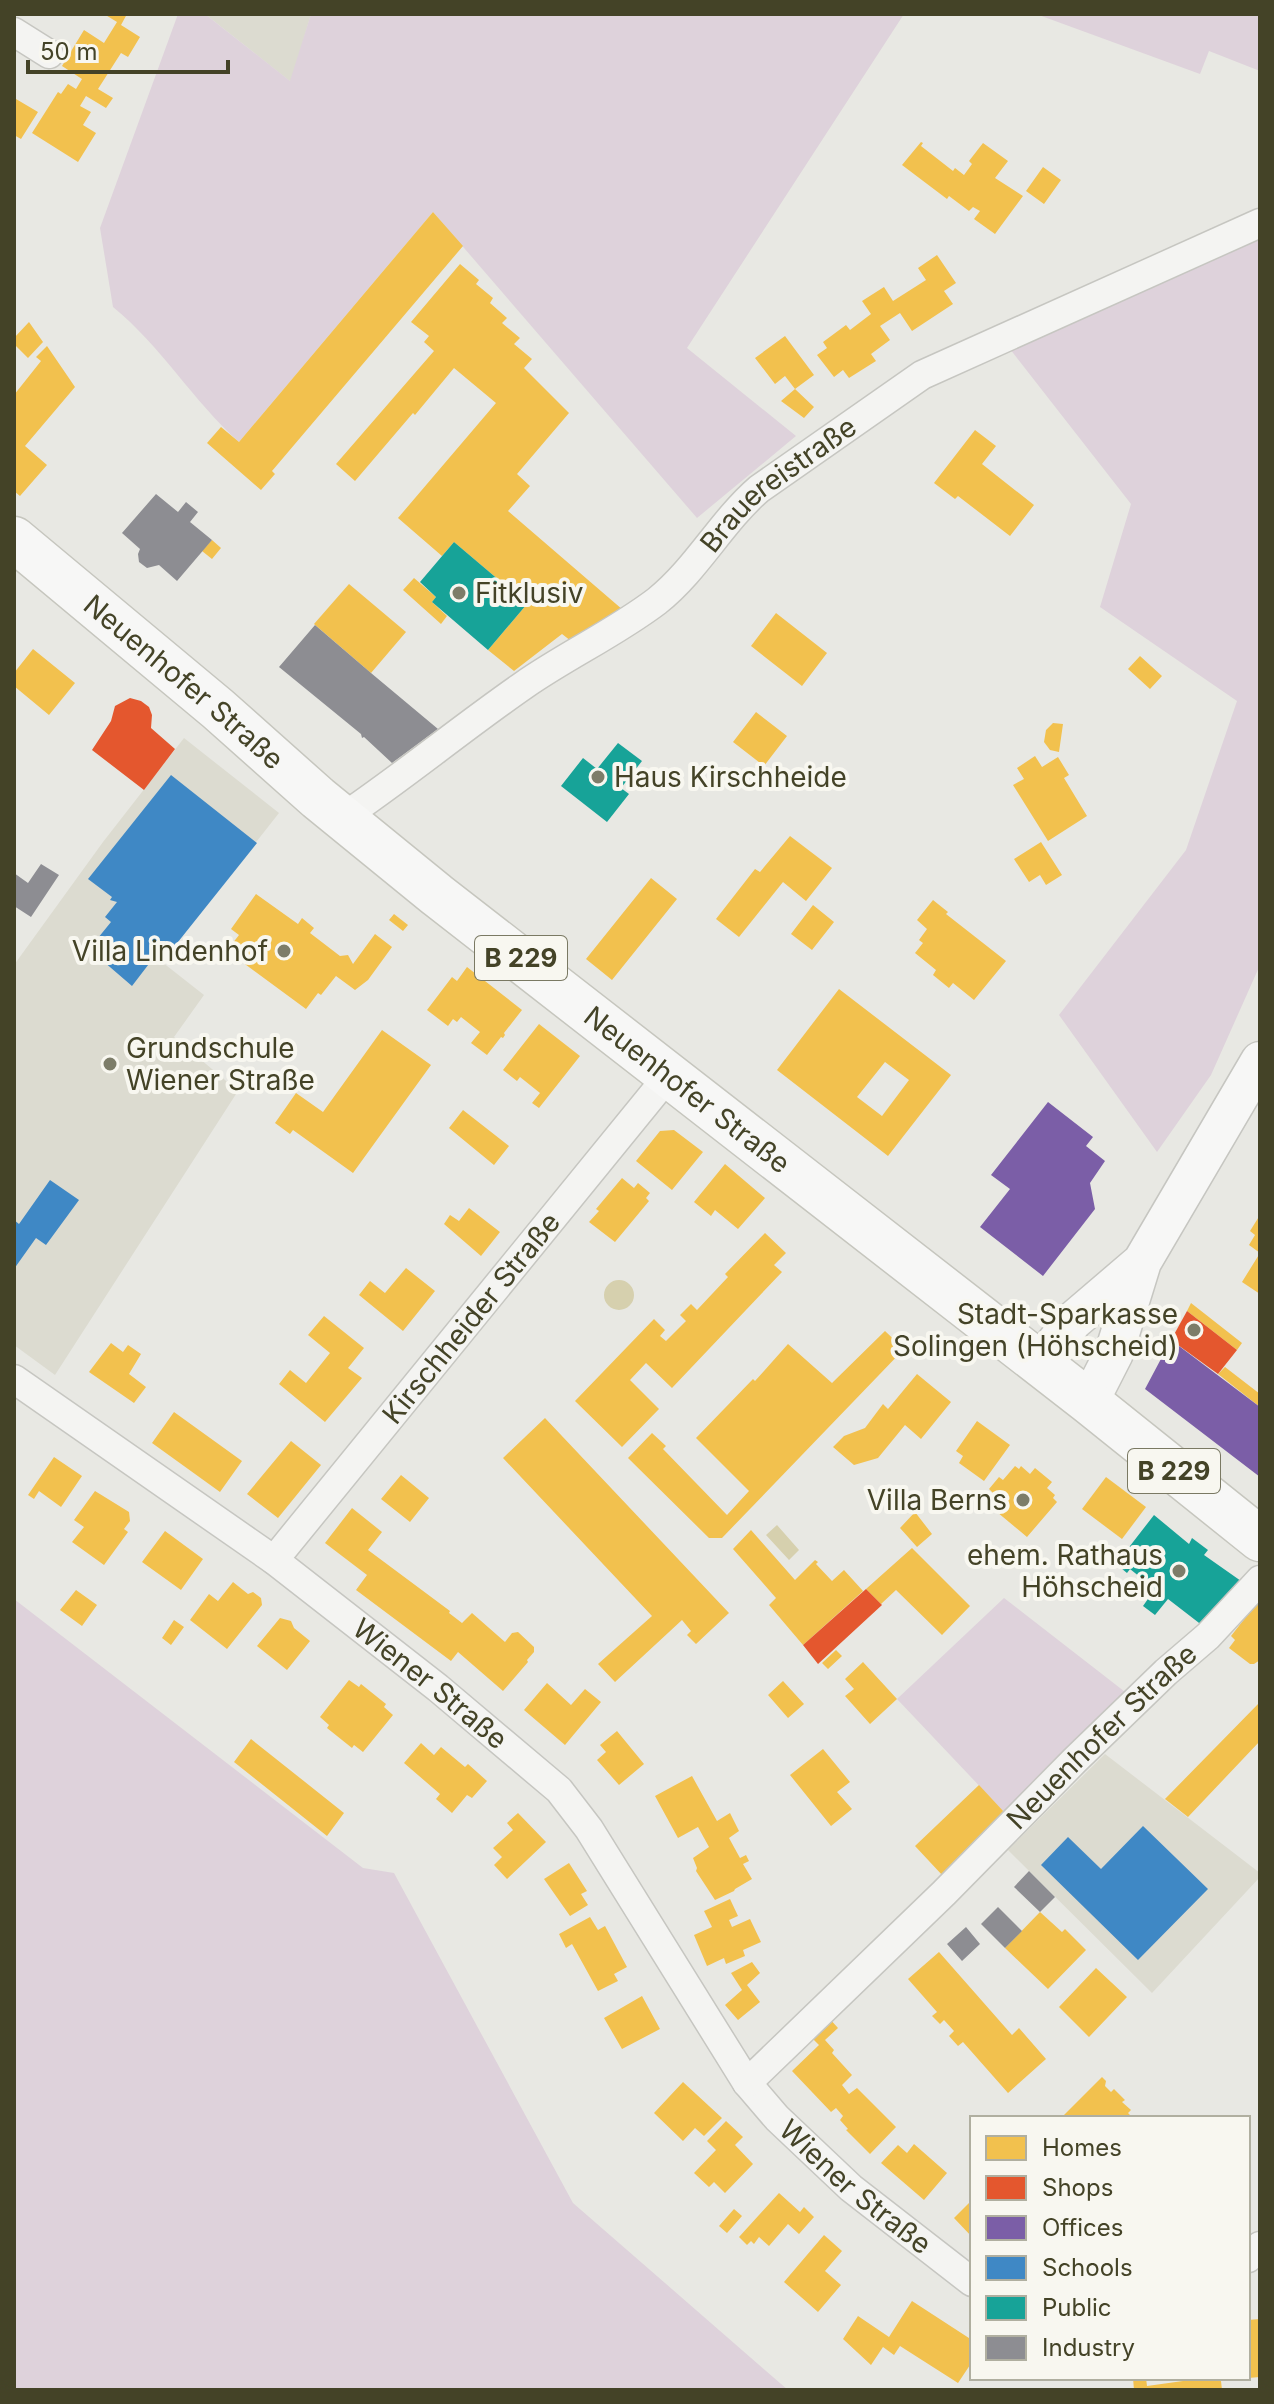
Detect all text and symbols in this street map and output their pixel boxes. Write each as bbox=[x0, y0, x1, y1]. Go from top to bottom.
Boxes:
scale bar bbox=[28, 24, 228, 74]
text: 50 m bbox=[40, 37, 98, 66]
street label: Brauereistraße bbox=[693, 409, 863, 559]
place label: Fitklusiv bbox=[475, 576, 583, 610]
marker: Fitklusiv bbox=[450, 584, 468, 602]
street label: Neuenhofer Straße bbox=[77, 588, 291, 776]
place label: Haus Kirschheide bbox=[614, 760, 847, 794]
marker: Haus Kirschheide bbox=[589, 768, 607, 786]
place label: Villa Lindenhof bbox=[72, 934, 268, 968]
road number: B 229 bbox=[475, 936, 567, 980]
marker: Villa Lindenhof bbox=[275, 942, 293, 960]
street label: Neuenhofer Straße bbox=[578, 999, 797, 1180]
place label: Grundschule Wiener Straße bbox=[126, 1031, 315, 1097]
marker: Grundschule Wiener Straße bbox=[101, 1055, 119, 1073]
street label: Kirschheider Straße bbox=[375, 1206, 567, 1431]
place label: Stadt-Sparkasse Solingen (Höhscheid) bbox=[893, 1297, 1178, 1363]
marker: Stadt-Sparkasse Solingen (Höhscheid) bbox=[1185, 1321, 1203, 1339]
road number: B 229 bbox=[1128, 1449, 1220, 1493]
place label: Villa Berns bbox=[867, 1483, 1007, 1517]
marker: Villa Berns bbox=[1014, 1491, 1032, 1509]
place label: ehem. Rathaus Höhscheid bbox=[967, 1538, 1163, 1604]
marker: ehem. Rathaus Höhscheid bbox=[1170, 1562, 1188, 1580]
street label: Wiener Straße bbox=[346, 1611, 514, 1756]
street label: Neuenhofer Straße bbox=[1000, 1636, 1203, 1836]
street label: Wiener Straße bbox=[773, 2112, 938, 2261]
legend bbox=[970, 2116, 1250, 2380]
text: Homes bbox=[1042, 2133, 1122, 2162]
text: Shops bbox=[1042, 2173, 1113, 2202]
text: Offices bbox=[1042, 2213, 1123, 2242]
text: Schools bbox=[1042, 2253, 1133, 2282]
text: Public bbox=[1042, 2293, 1112, 2322]
text: Industry bbox=[1042, 2333, 1135, 2362]

